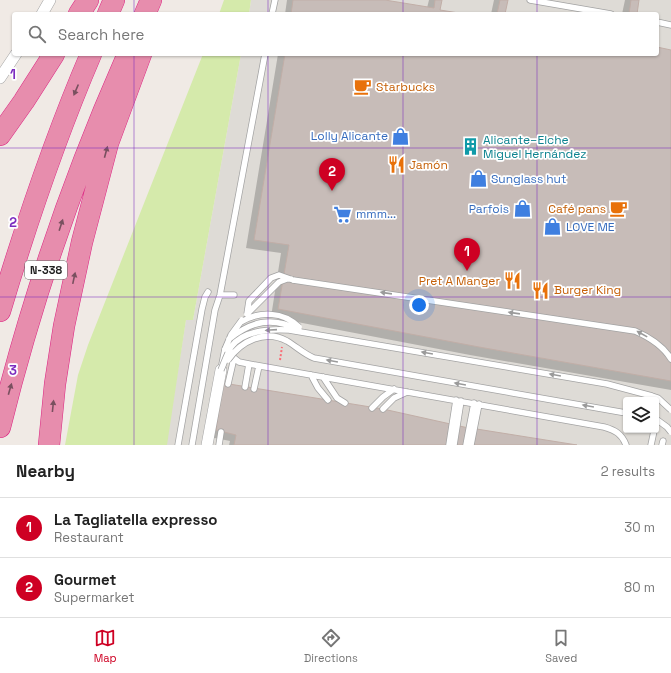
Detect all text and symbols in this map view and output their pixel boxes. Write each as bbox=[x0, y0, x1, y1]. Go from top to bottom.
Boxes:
search box bbox=[12, 12, 659, 56]
icon: search bbox=[26, 23, 48, 45]
text: Search here bbox=[58, 25, 144, 44]
text: 1 bbox=[10, 66, 16, 83]
cafe icon: Starbucks bbox=[353, 77, 373, 97]
place label: Starbucks bbox=[376, 79, 435, 95]
one-way arrow bbox=[73, 84, 79, 95]
shop icon: Lolly Alicante bbox=[391, 126, 411, 146]
place label: Lolly Alicante bbox=[311, 128, 388, 144]
place label: Alicante–Elche Miguel Hernández bbox=[483, 132, 586, 162]
building icon: Alicante–Elche Miguel Hernández bbox=[460, 137, 480, 157]
one-way arrow bbox=[103, 146, 109, 158]
restaurant icon: Jamón bbox=[386, 155, 406, 175]
place label: Jamón bbox=[409, 157, 448, 173]
pin: 2 bbox=[319, 158, 345, 191]
shop icon: Sunglass hut bbox=[468, 169, 488, 189]
place label: Sunglass hut bbox=[491, 171, 566, 187]
shop icon: Parfois bbox=[512, 199, 532, 219]
cafe icon: Café pans bbox=[609, 199, 629, 219]
place label: Parfois bbox=[469, 201, 509, 217]
place label: Café pans bbox=[548, 201, 606, 217]
supermarket icon: mmm... bbox=[333, 204, 353, 224]
place label: mmm... bbox=[356, 206, 396, 222]
text: 2 bbox=[9, 214, 17, 231]
shop icon: LOVE ME bbox=[543, 217, 563, 237]
one-way arrow bbox=[58, 219, 64, 231]
place label: LOVE ME bbox=[566, 219, 615, 235]
pin: 1 bbox=[454, 238, 480, 271]
road number: N-338 bbox=[25, 261, 67, 279]
restaurant icon: Pret A Manger bbox=[503, 271, 523, 291]
one-way arrow bbox=[72, 272, 78, 284]
place label: Pret A Manger bbox=[419, 273, 500, 289]
restaurant icon: Burger King bbox=[531, 280, 551, 300]
place label: Burger King bbox=[554, 282, 621, 298]
one-way arrow bbox=[380, 290, 392, 296]
your location bbox=[409, 295, 429, 315]
one-way arrow bbox=[508, 309, 520, 315]
one-way arrow bbox=[265, 327, 277, 334]
one-way arrow bbox=[636, 331, 648, 338]
one-way arrow bbox=[421, 350, 433, 356]
one-way arrow bbox=[325, 358, 338, 364]
text: 3 bbox=[9, 362, 17, 379]
one-way arrow bbox=[549, 372, 561, 378]
one-way arrow bbox=[453, 380, 466, 386]
one-way arrow bbox=[7, 383, 13, 395]
map controls bbox=[623, 397, 659, 433]
button: layers bbox=[623, 397, 659, 433]
one-way arrow bbox=[50, 400, 56, 412]
one-way arrow bbox=[581, 403, 594, 409]
text: Nearby bbox=[16, 460, 75, 482]
text: 2 results bbox=[601, 463, 655, 480]
text: La Tagliatella expresso bbox=[54, 510, 217, 529]
text: 1 bbox=[26, 519, 32, 536]
text: 30 m bbox=[624, 519, 655, 536]
text: Restaurant bbox=[54, 529, 124, 546]
text: Gourmet bbox=[54, 570, 116, 589]
text: 2 bbox=[25, 579, 33, 596]
text: 80 m bbox=[624, 579, 655, 596]
text: Supermarket bbox=[54, 589, 135, 606]
tab: Map bbox=[94, 627, 117, 665]
tab: Directions bbox=[304, 627, 358, 665]
tab: Saved bbox=[545, 627, 577, 665]

